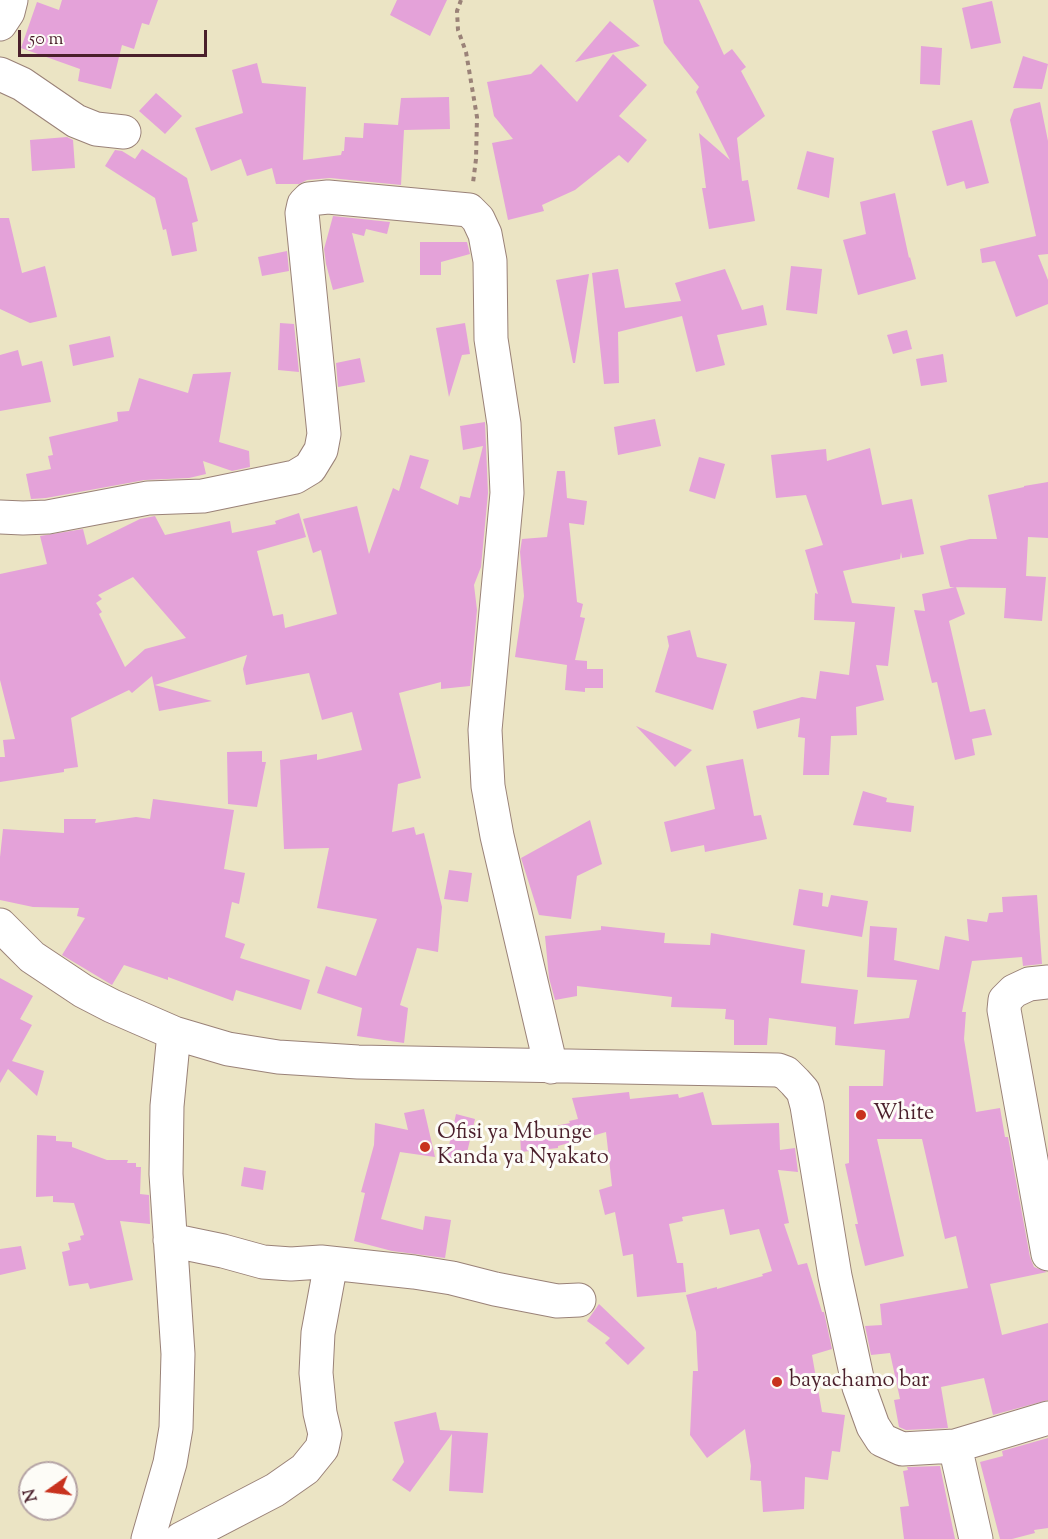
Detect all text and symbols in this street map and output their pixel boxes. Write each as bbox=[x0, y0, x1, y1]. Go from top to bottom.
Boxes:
scale bar bbox=[21, 18, 210, 56]
text: 50 m bbox=[29, 27, 63, 53]
place label: White bbox=[873, 1102, 934, 1128]
marker: White bbox=[854, 1108, 868, 1122]
place label: Ofisi ya Mbunge Kanda ya Nyakato bbox=[437, 1121, 609, 1172]
marker: Ofisi ya Mbunge Kanda ya Nyakato bbox=[418, 1140, 432, 1154]
place label: bayachamo bar bbox=[789, 1369, 929, 1395]
marker: bayachamo bar bbox=[770, 1375, 784, 1389]
north arrow bbox=[18, 1461, 78, 1521]
text: N bbox=[19, 1486, 45, 1504]

